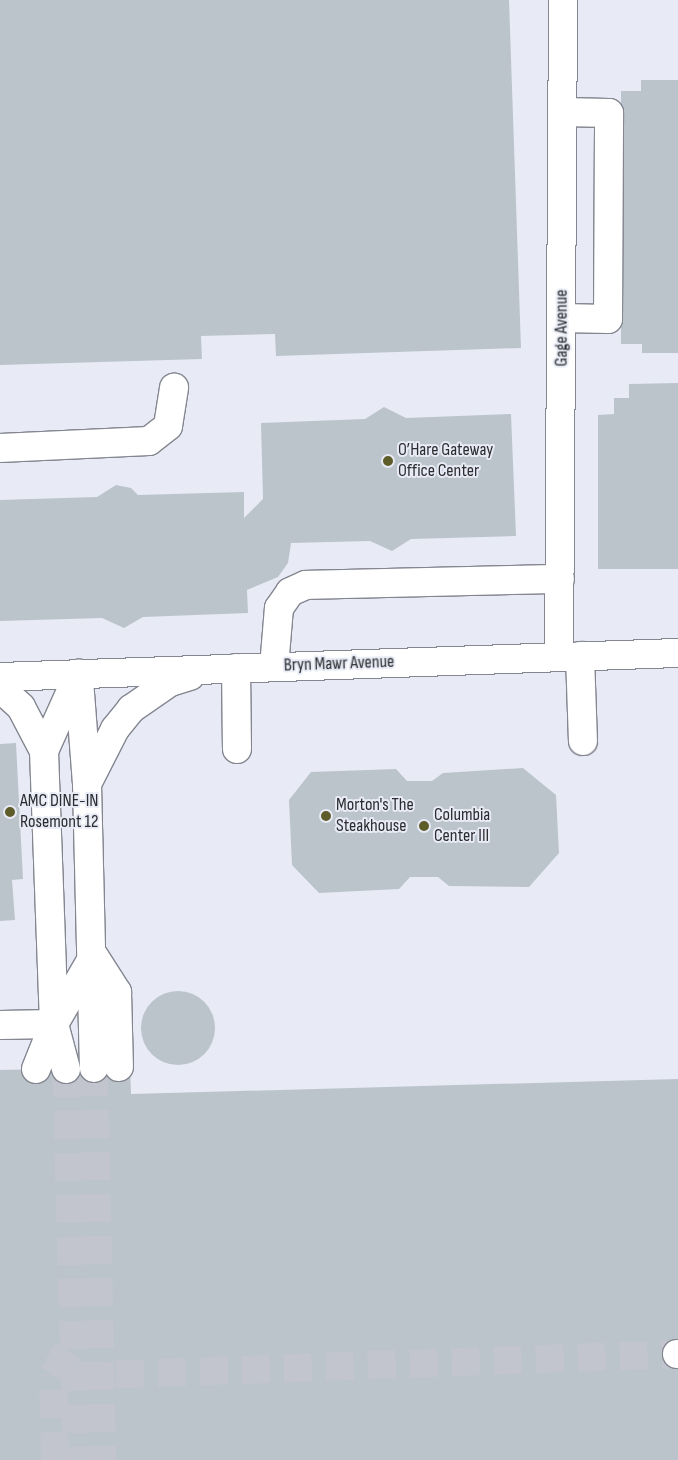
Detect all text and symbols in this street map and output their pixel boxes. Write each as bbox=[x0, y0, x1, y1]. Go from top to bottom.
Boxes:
street label: Gage Avenue bbox=[551, 289, 573, 367]
place label: O’Hare Gateway Office Center bbox=[398, 440, 493, 482]
marker: O’Hare Gateway Office Center bbox=[382, 455, 394, 467]
street label: Bryn Mawr Avenue bbox=[283, 651, 395, 677]
place label: AMC DINE-IN Rosemont 12 bbox=[20, 791, 99, 834]
place label: Morton's The Steakhouse bbox=[336, 795, 414, 838]
place label: Columbia Center III bbox=[434, 805, 490, 848]
marker: AMC DINE-IN Rosemont 12 bbox=[4, 806, 16, 818]
marker: Morton's The Steakhouse bbox=[320, 810, 332, 822]
marker: Columbia Center III bbox=[418, 820, 430, 832]

